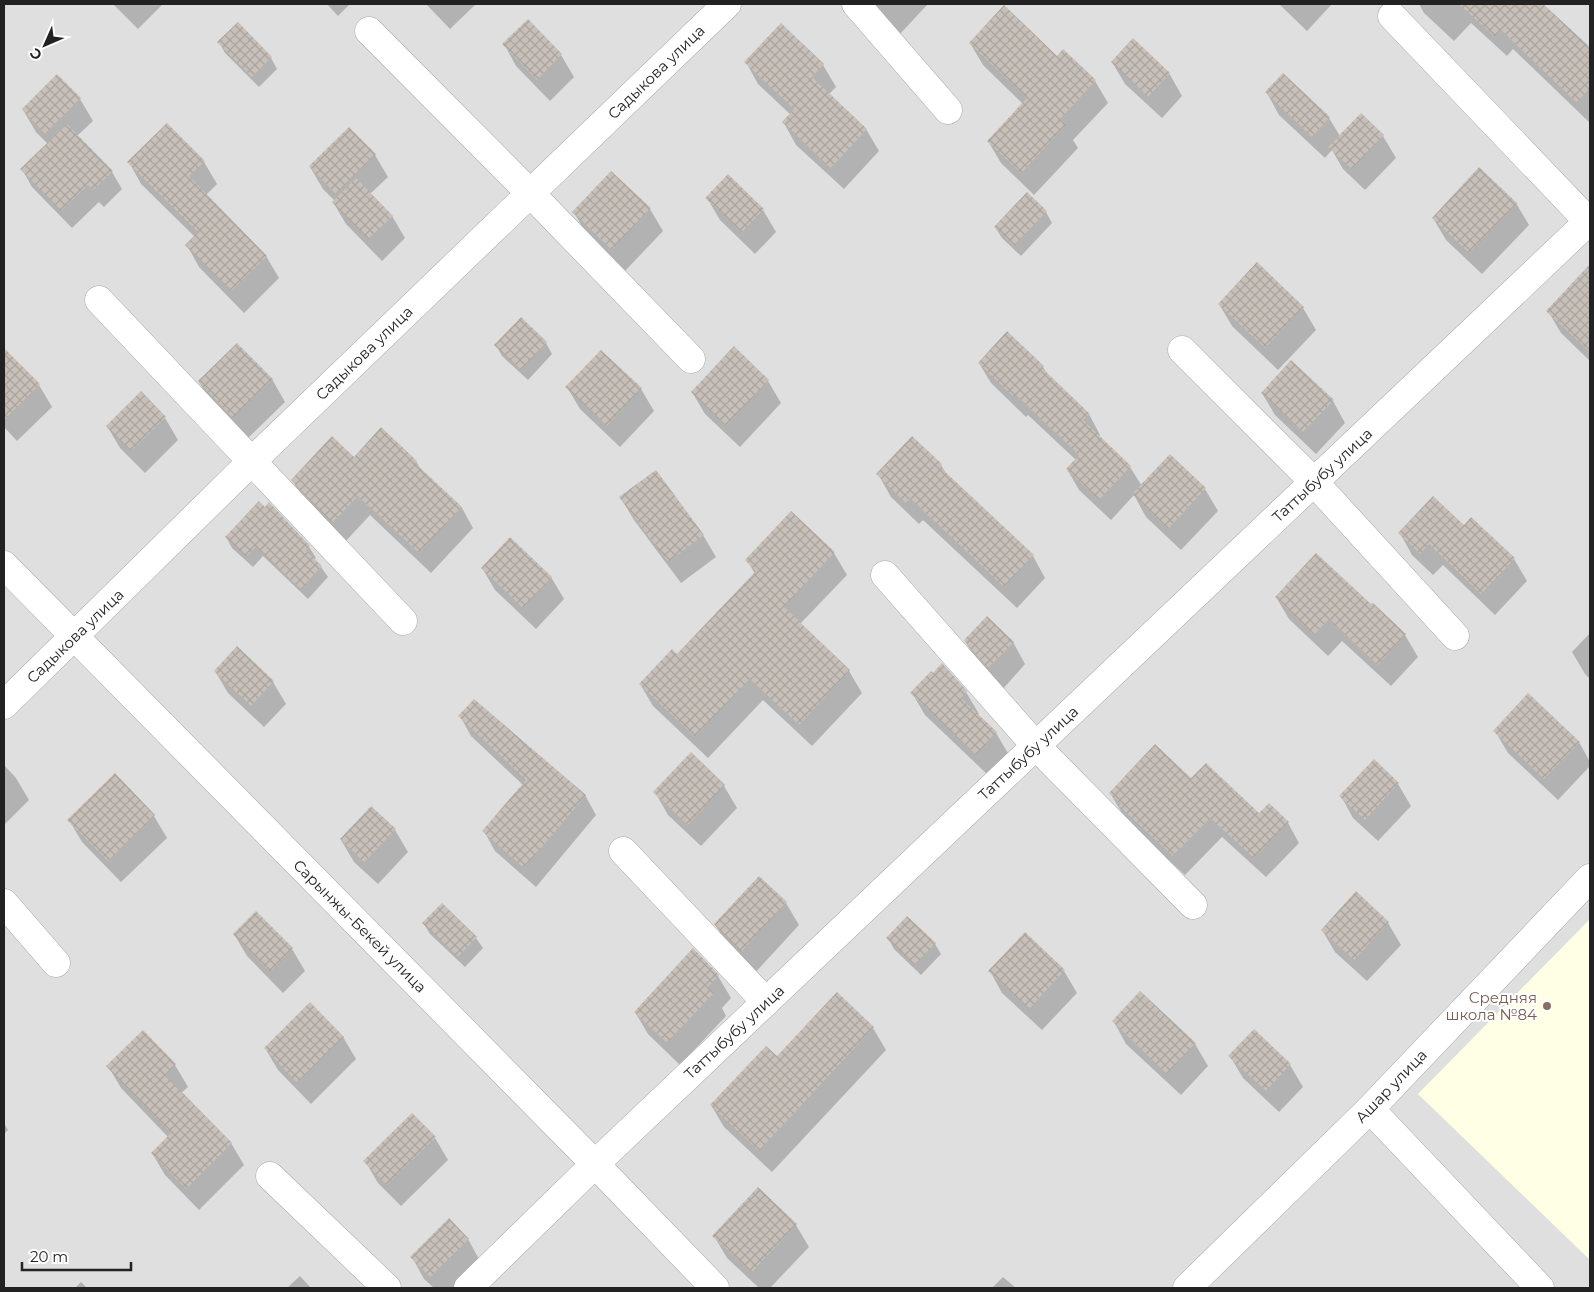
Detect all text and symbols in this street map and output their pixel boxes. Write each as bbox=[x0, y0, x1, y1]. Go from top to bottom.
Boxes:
north arrow bbox=[20, 20, 70, 70]
street label: Садыкова улица bbox=[604, 21, 708, 123]
text: С bbox=[26, 44, 46, 64]
street label: Садыкова улица bbox=[312, 302, 416, 404]
street label: Таттыбубу улица bbox=[1268, 424, 1376, 526]
street label: Садыкова улица bbox=[23, 585, 127, 687]
street label: Таттыбубу улица bbox=[974, 702, 1082, 804]
street label: Сарынжы-Бекей улица bbox=[289, 855, 431, 997]
street label: Таттыбубу улица bbox=[680, 981, 788, 1083]
place label: Средняя школа №84 bbox=[1445, 988, 1537, 1024]
marker: Средняя школа №84 bbox=[1541, 1000, 1553, 1012]
street label: Ашар улица bbox=[1351, 1045, 1431, 1127]
scale bar bbox=[22, 1240, 131, 1272]
text: 20 m bbox=[30, 1247, 68, 1266]

